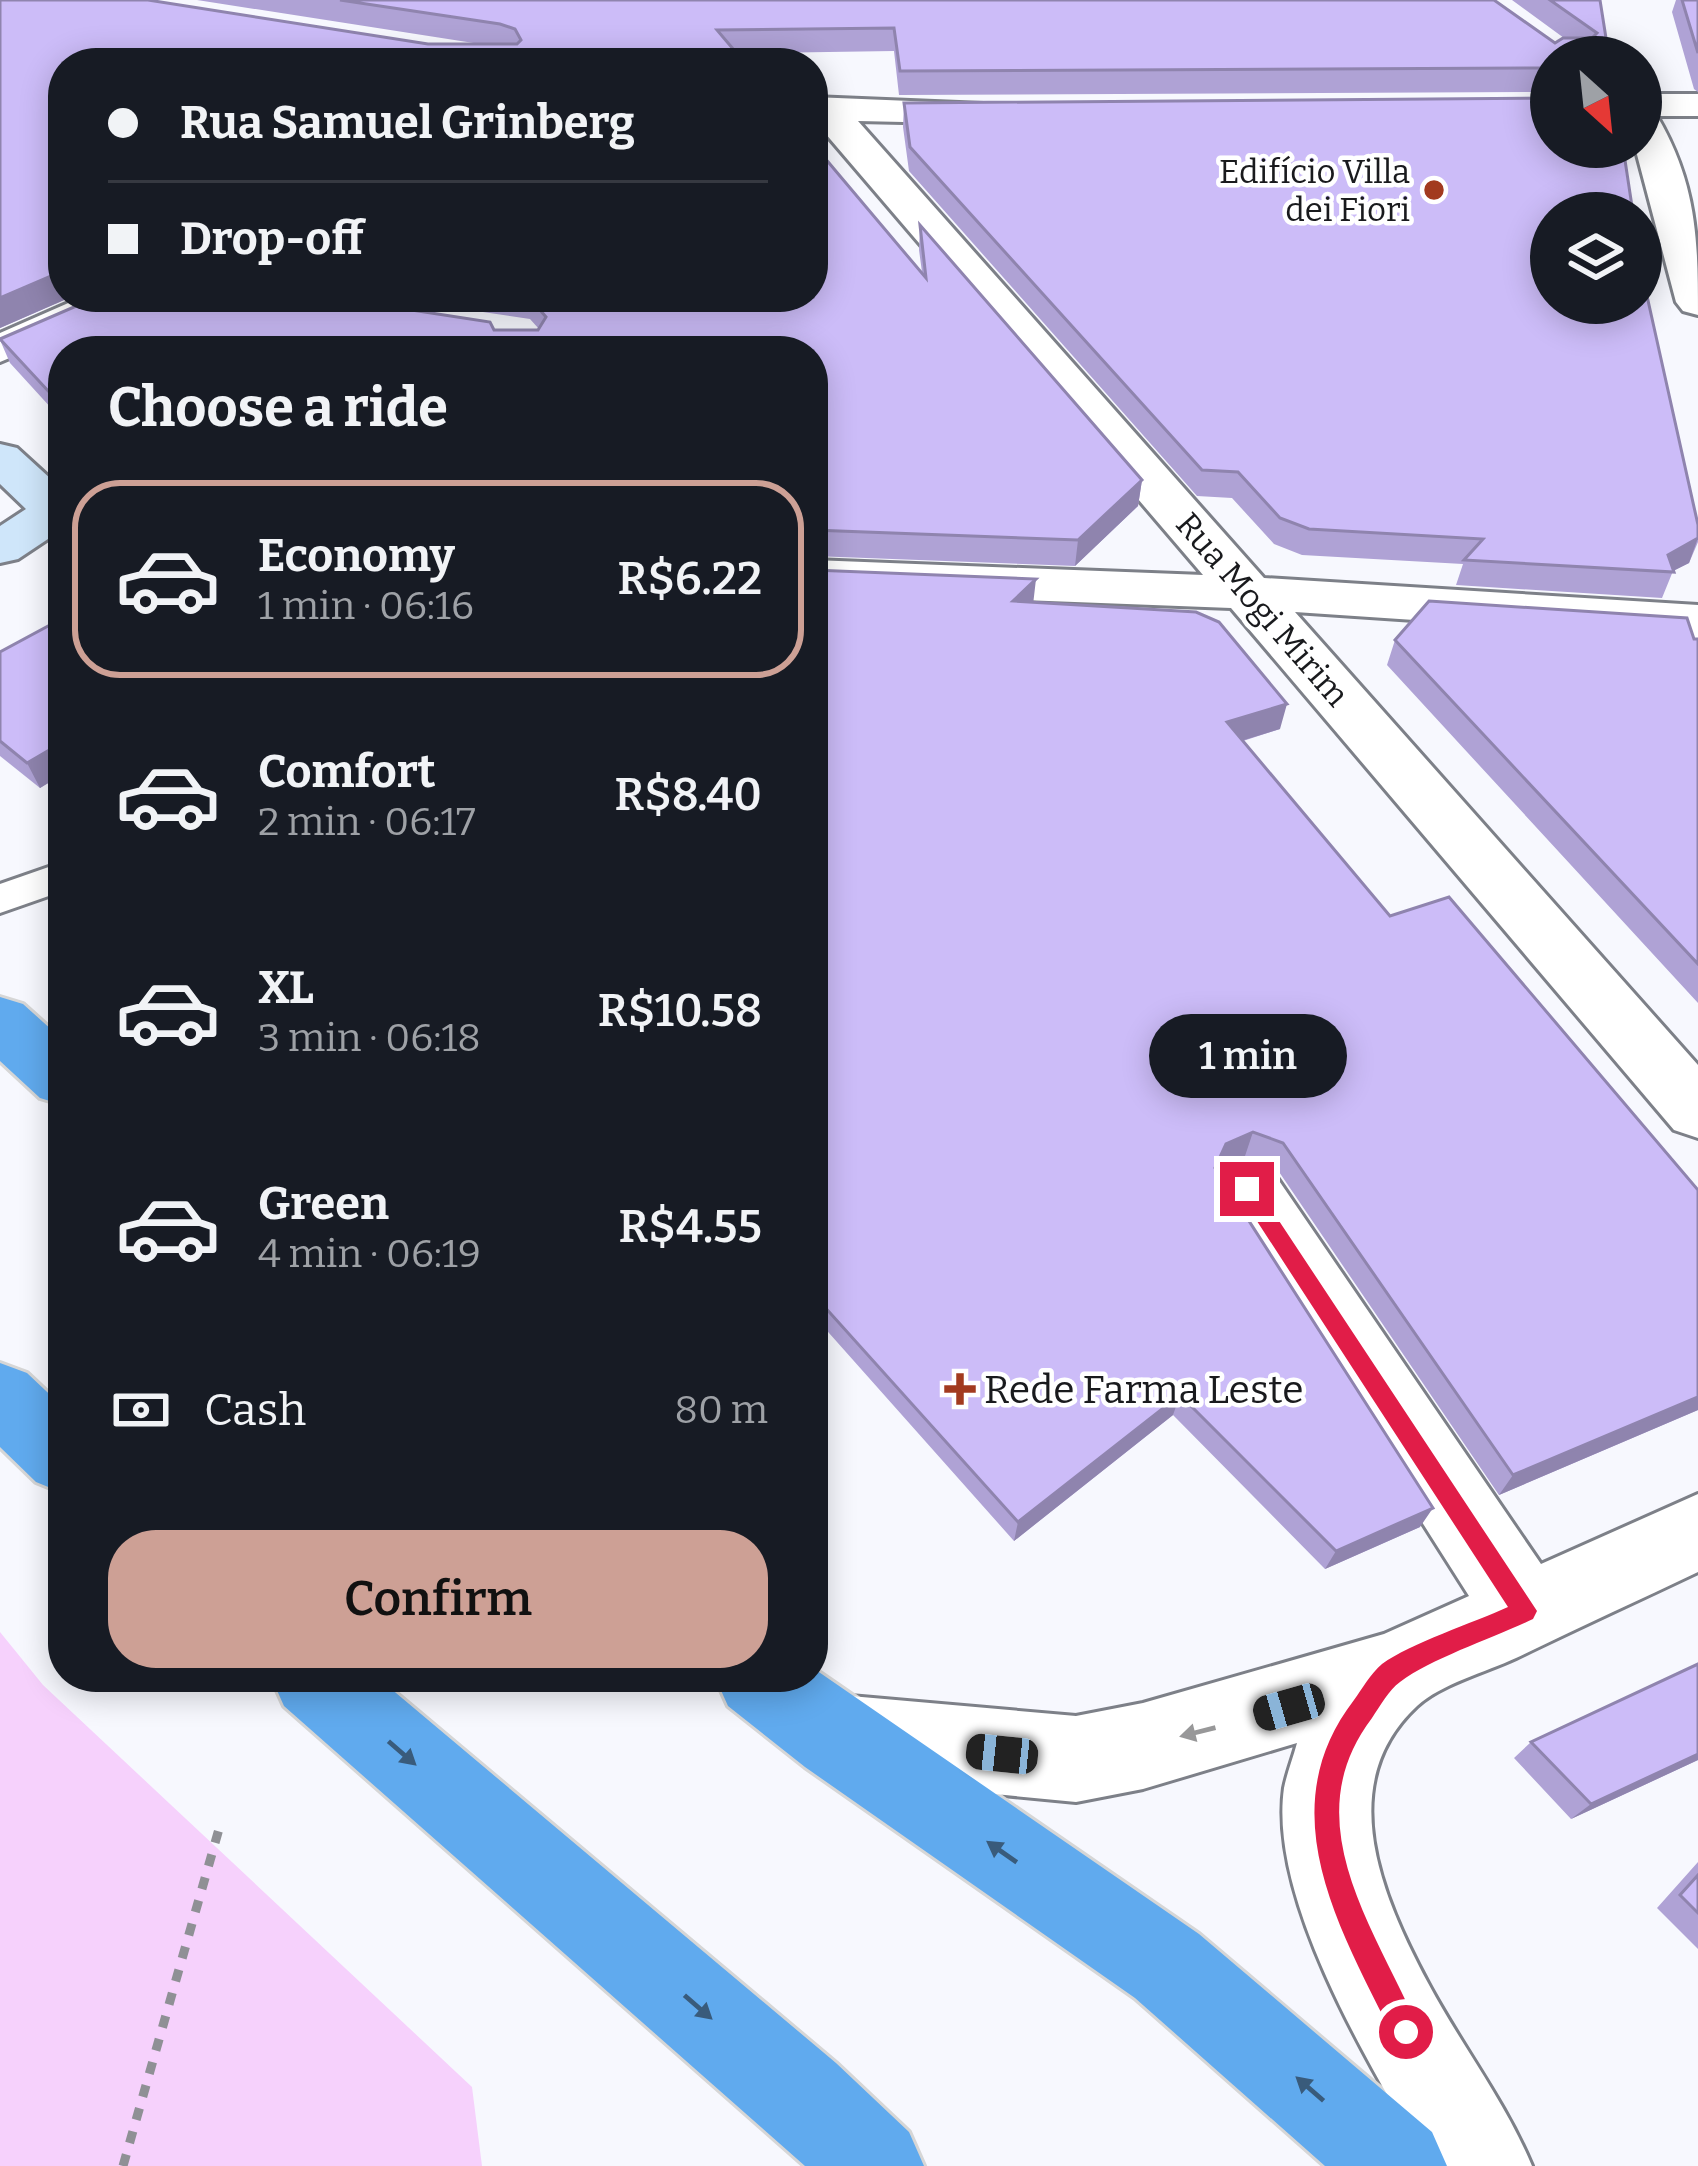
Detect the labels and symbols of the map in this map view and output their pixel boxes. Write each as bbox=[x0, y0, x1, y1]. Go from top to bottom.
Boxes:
north arrow bbox=[1530, 36, 1662, 168]
place label: Edifício Villa dei Fiori bbox=[1219, 152, 1410, 230]
marker: Edifício Villa dei Fiori bbox=[1421, 177, 1447, 203]
street label: Rua Mogi Mirim bbox=[1167, 505, 1357, 715]
callout: 1 min bbox=[1148, 1015, 1346, 1099]
route end bbox=[1220, 1162, 1274, 1216]
place label: Rede Farma Leste bbox=[984, 1367, 1304, 1413]
marker: Rede Farma Leste bbox=[947, 1376, 973, 1402]
car bbox=[1249, 1680, 1329, 1734]
one-way arrow bbox=[1179, 1724, 1216, 1743]
car bbox=[964, 1732, 1040, 1776]
one-way arrow bbox=[387, 1740, 417, 1766]
one-way arrow bbox=[985, 1841, 1018, 1864]
one-way arrow bbox=[683, 1994, 713, 2020]
route start bbox=[1379, 2005, 1433, 2059]
one-way arrow bbox=[1295, 2077, 1325, 2103]

